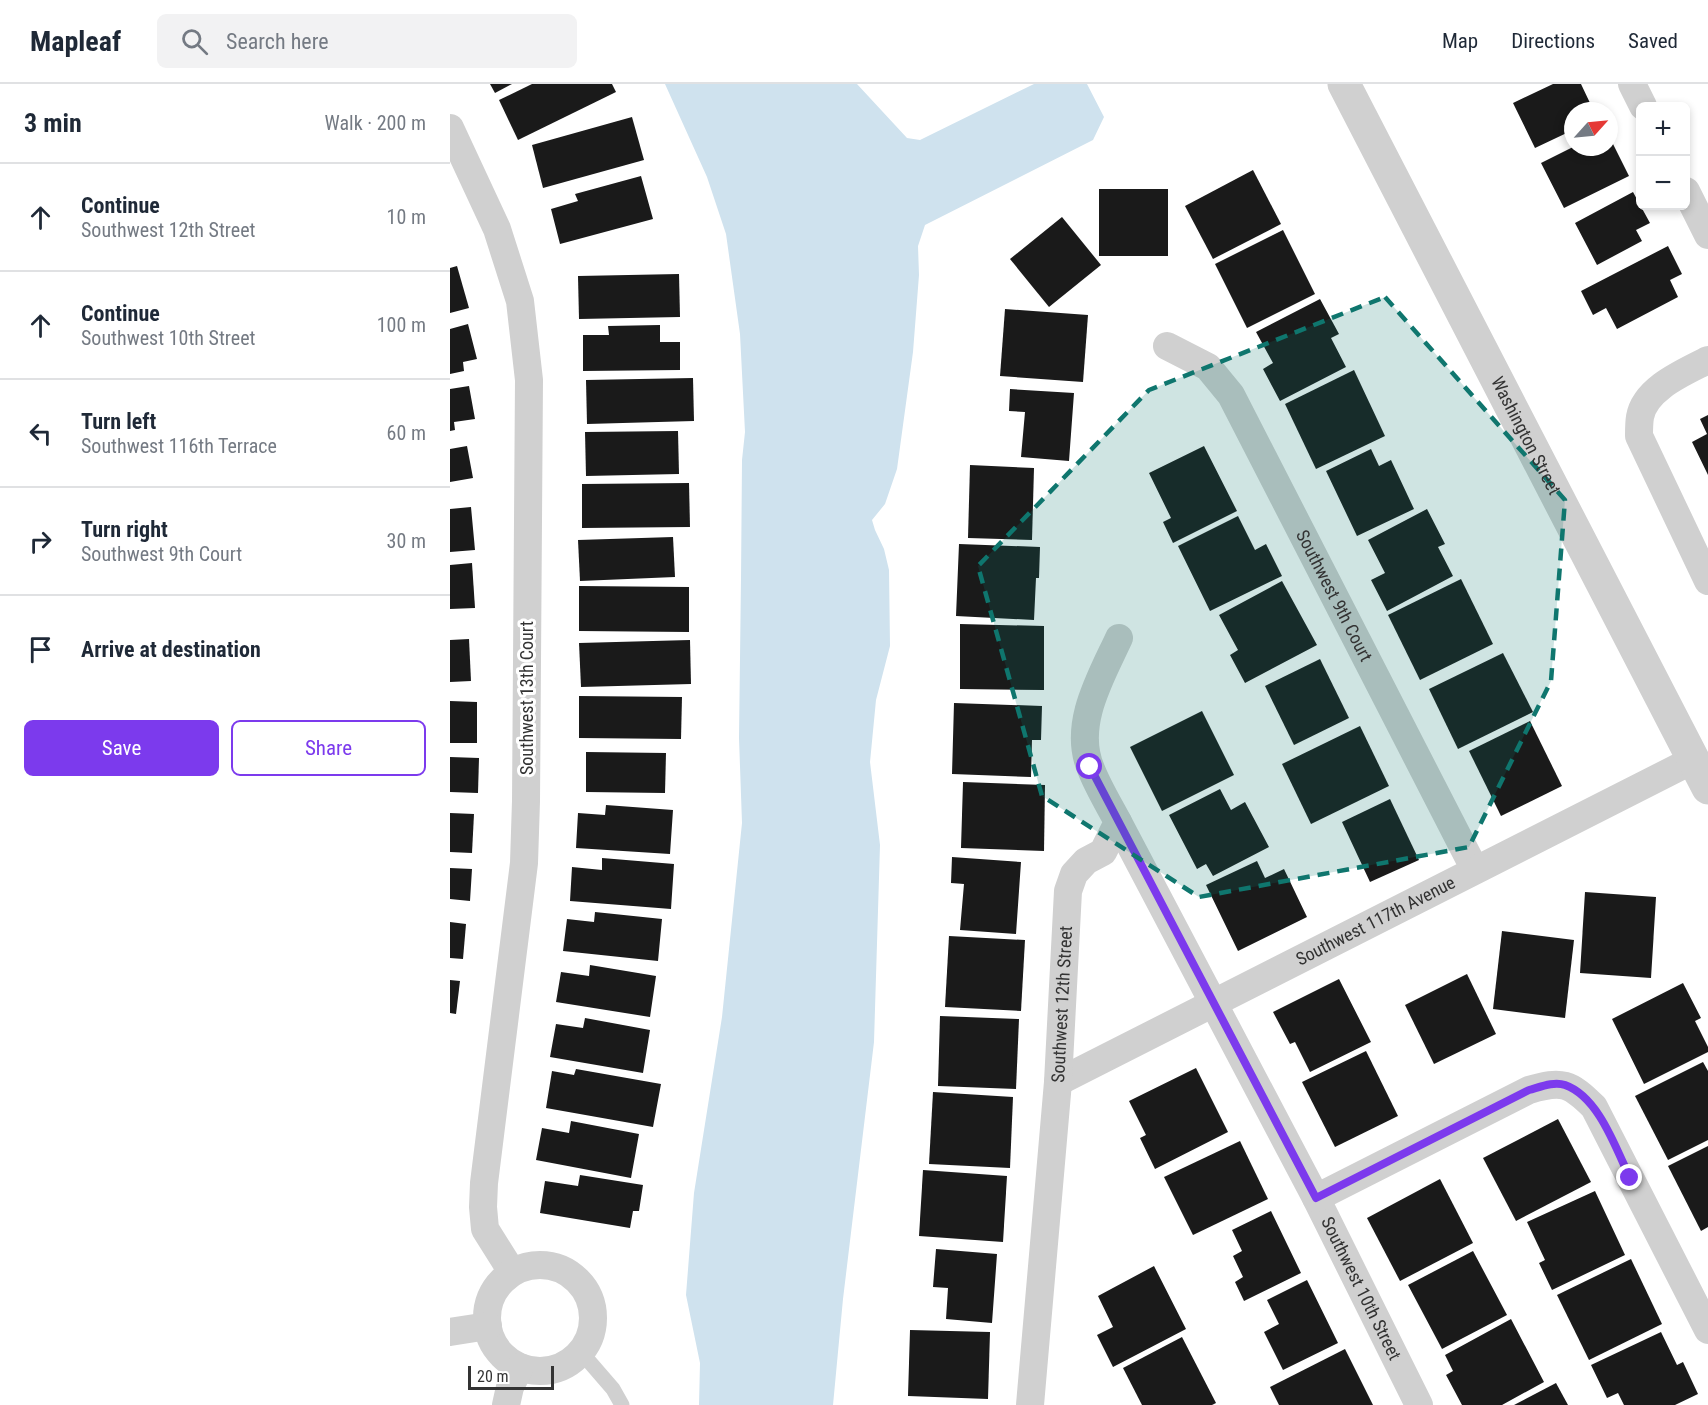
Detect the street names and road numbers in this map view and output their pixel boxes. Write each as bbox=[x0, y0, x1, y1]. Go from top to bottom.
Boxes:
street label: Washington Street bbox=[1487, 373, 1565, 498]
street label: Southwest 9th Court bbox=[1292, 526, 1377, 665]
street label: Southwest 13th Court bbox=[516, 621, 537, 775]
street label: Southwest 117th Avenue bbox=[1292, 871, 1458, 970]
street label: Southwest 12th Street bbox=[1047, 925, 1076, 1083]
street label: Southwest 10th Street bbox=[1317, 1213, 1406, 1363]

